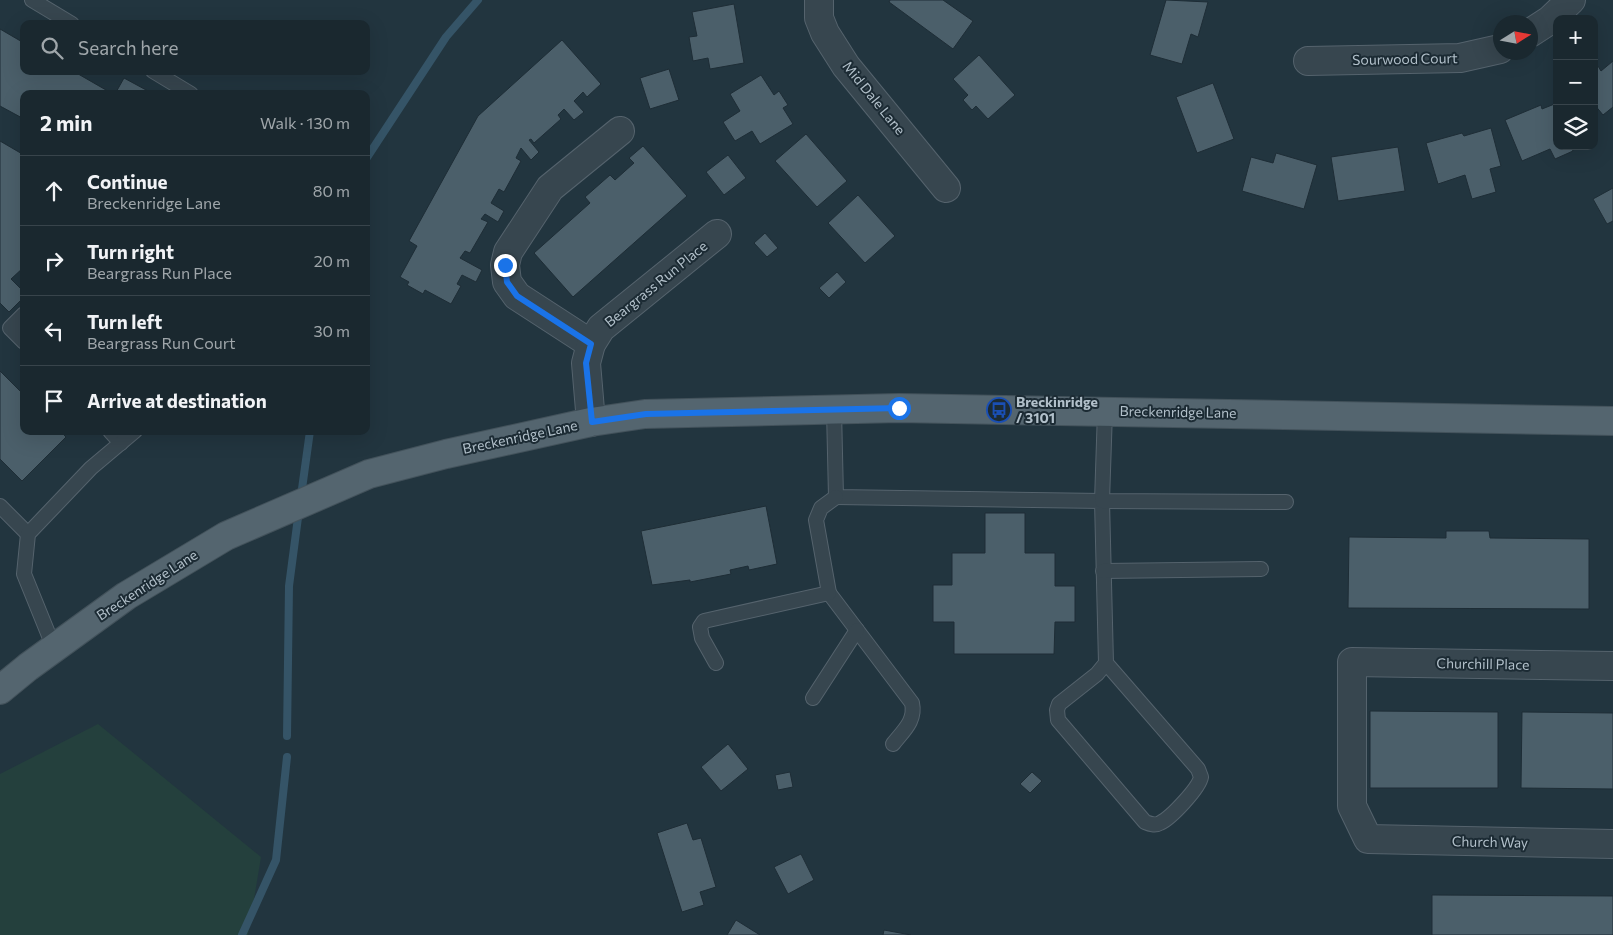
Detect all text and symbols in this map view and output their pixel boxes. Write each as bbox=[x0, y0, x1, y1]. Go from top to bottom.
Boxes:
north arrow bbox=[1493, 15, 1538, 60]
map controls bbox=[1553, 15, 1598, 150]
button: + bbox=[1553, 15, 1598, 60]
search box bbox=[20, 20, 370, 75]
icon: search bbox=[38, 34, 66, 62]
text: Search here bbox=[78, 36, 178, 59]
street label: Sourwood Court bbox=[1352, 49, 1458, 68]
street label: Mid Dale Lane bbox=[840, 57, 909, 138]
button: − bbox=[1553, 60, 1598, 105]
button: layers bbox=[1553, 105, 1598, 150]
text: 2 min bbox=[40, 110, 92, 135]
text: Walk · 130 m bbox=[260, 113, 350, 132]
text: Continue bbox=[87, 170, 167, 193]
icon: ahead bbox=[40, 177, 68, 205]
text: 80 m bbox=[313, 181, 350, 200]
text: Breckenridge Lane bbox=[87, 193, 221, 212]
street label: Beargrass Run Place bbox=[601, 237, 710, 330]
text: Turn right bbox=[87, 240, 174, 263]
icon: right bbox=[40, 247, 68, 275]
text: 20 m bbox=[314, 251, 350, 270]
route end bbox=[494, 254, 517, 277]
text: Beargrass Run Place bbox=[87, 263, 232, 282]
text: Turn left bbox=[87, 310, 162, 333]
icon: left bbox=[40, 317, 68, 345]
text: 30 m bbox=[313, 321, 350, 340]
text: Beargrass Run Court bbox=[87, 333, 236, 352]
icon: arrive bbox=[40, 387, 68, 415]
text: Arrive at destination bbox=[87, 389, 267, 412]
place label: Breckinridge / 3101 bbox=[1016, 393, 1098, 426]
route start bbox=[888, 397, 911, 420]
bus stop icon: Breckinridge / 3101 bbox=[986, 397, 1012, 423]
street label: Breckenridge Lane bbox=[1119, 402, 1237, 421]
street label: Breckenridge Lane bbox=[461, 416, 579, 457]
street label: Breckenridge Lane bbox=[93, 546, 200, 624]
street label: Churchill Place bbox=[1436, 654, 1530, 673]
street label: Church Way bbox=[1452, 832, 1528, 851]

